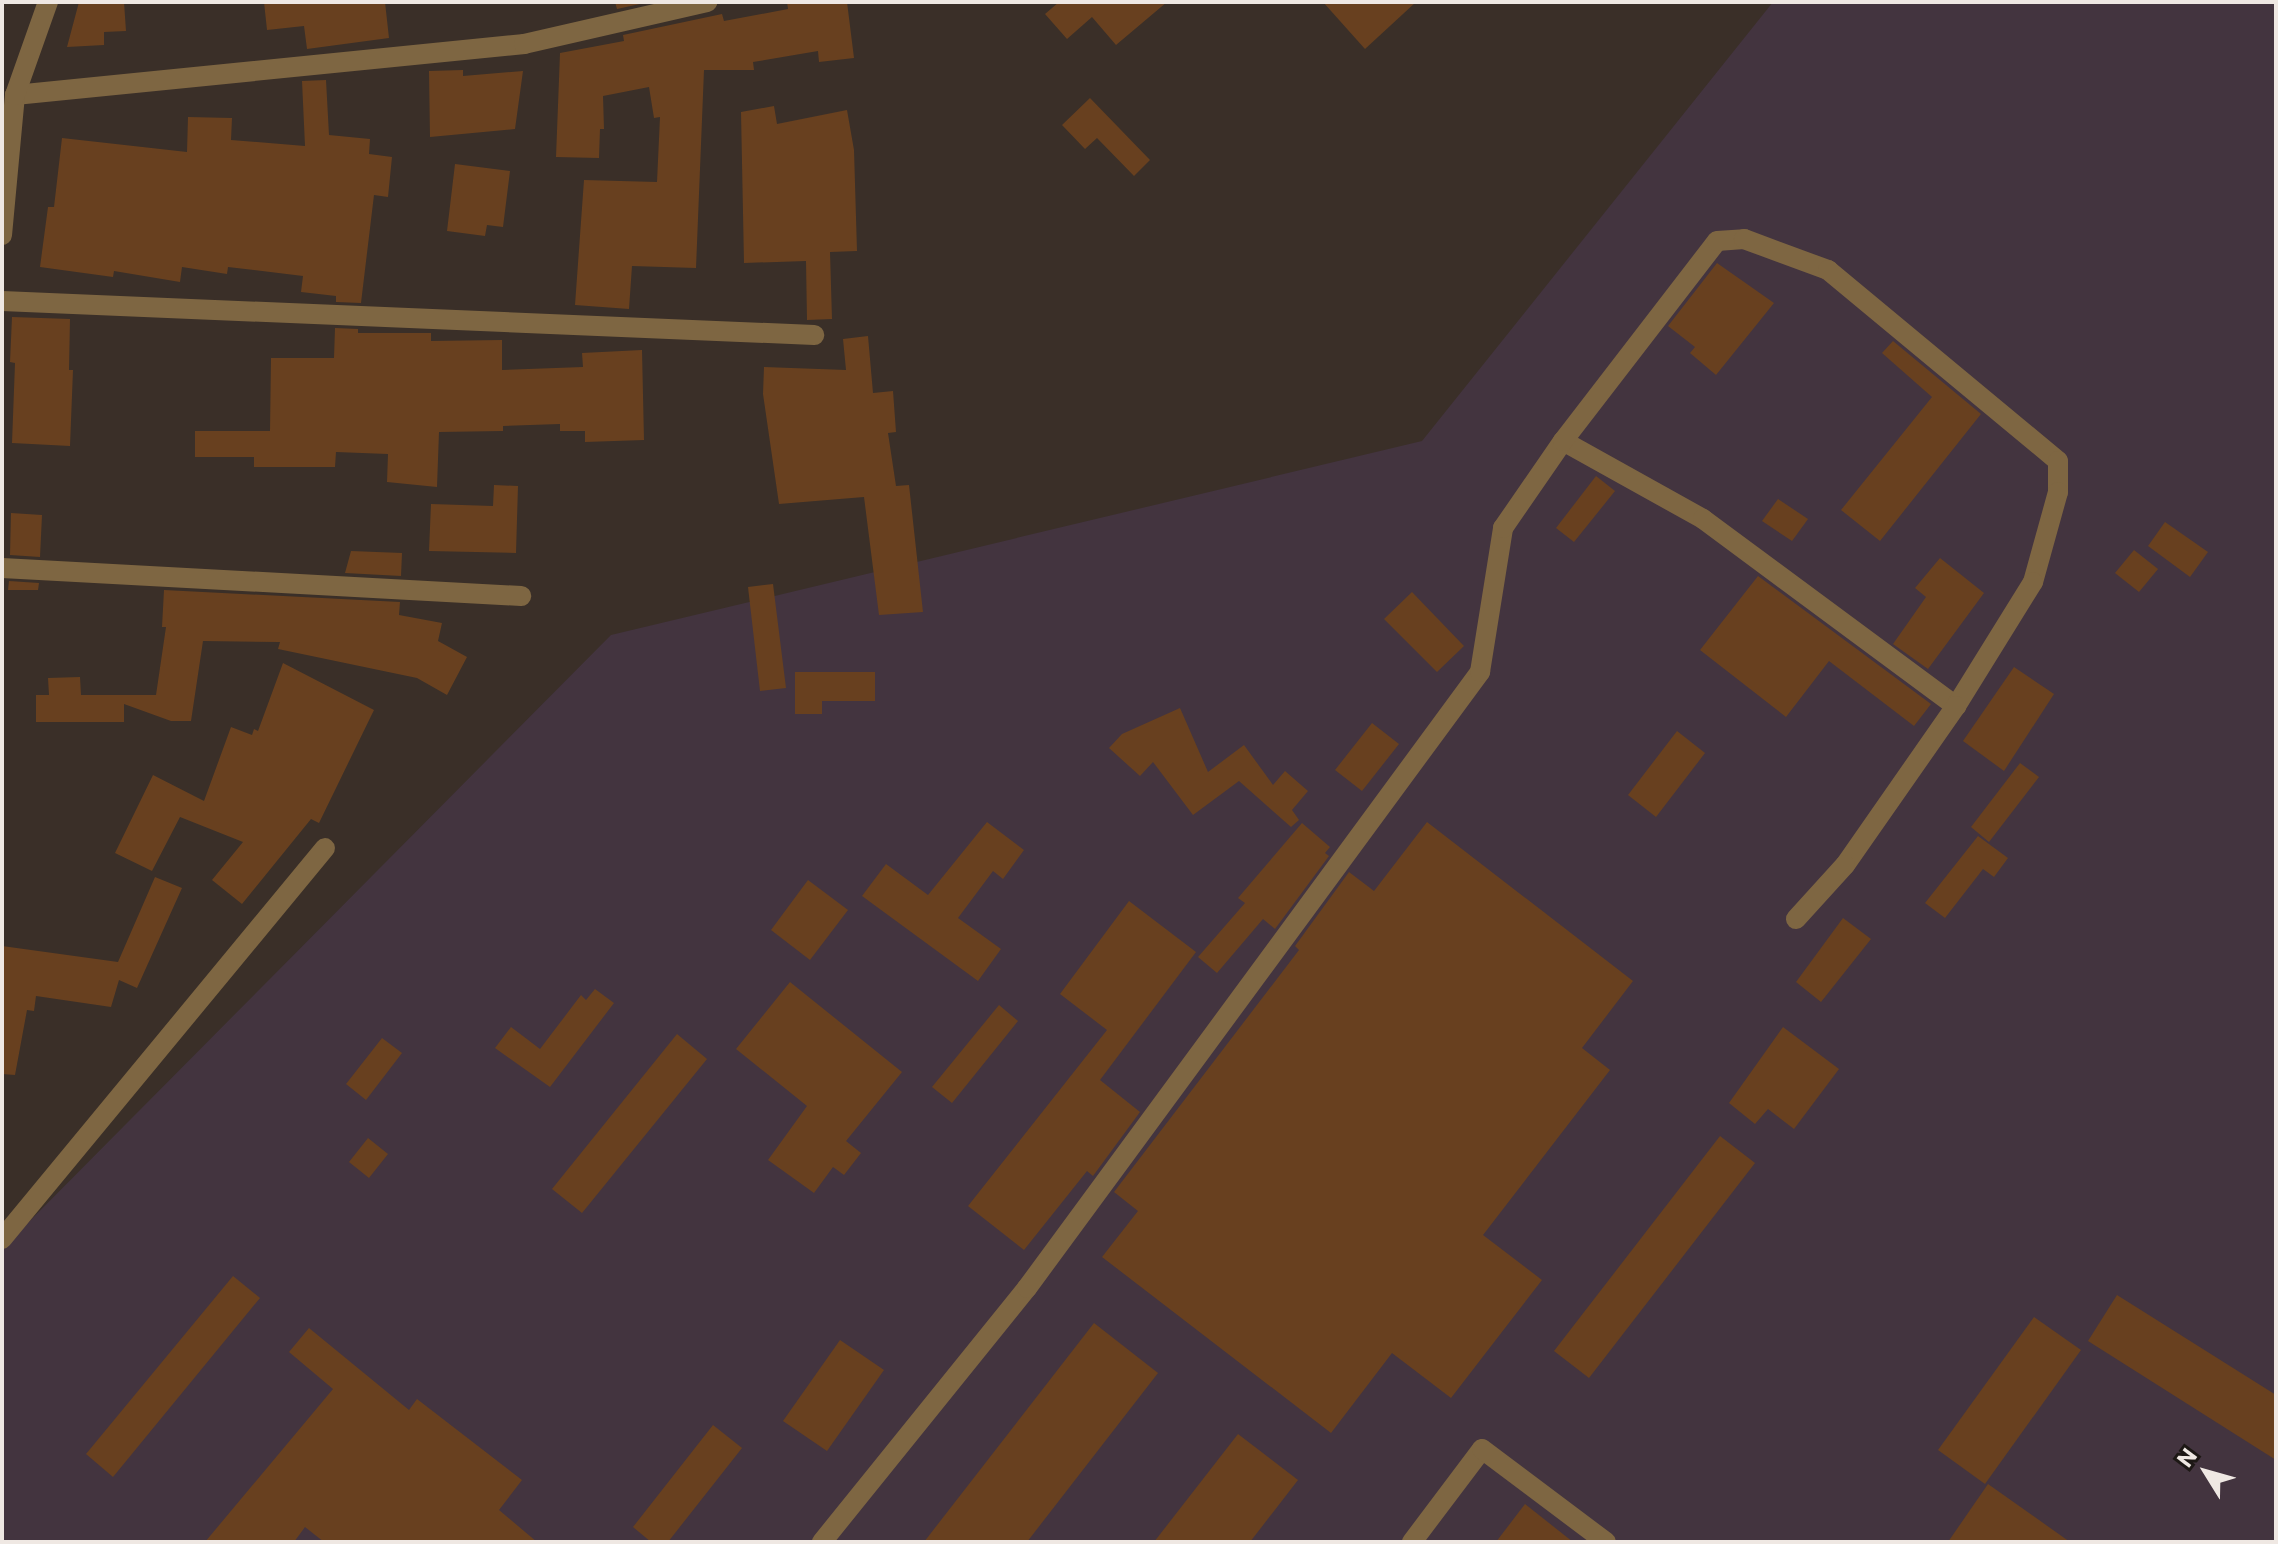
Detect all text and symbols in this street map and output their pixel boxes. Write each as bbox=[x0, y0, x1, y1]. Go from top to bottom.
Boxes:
north arrow bbox=[2166, 1432, 2246, 1512]
text: N bbox=[2171, 1443, 2202, 1472]

